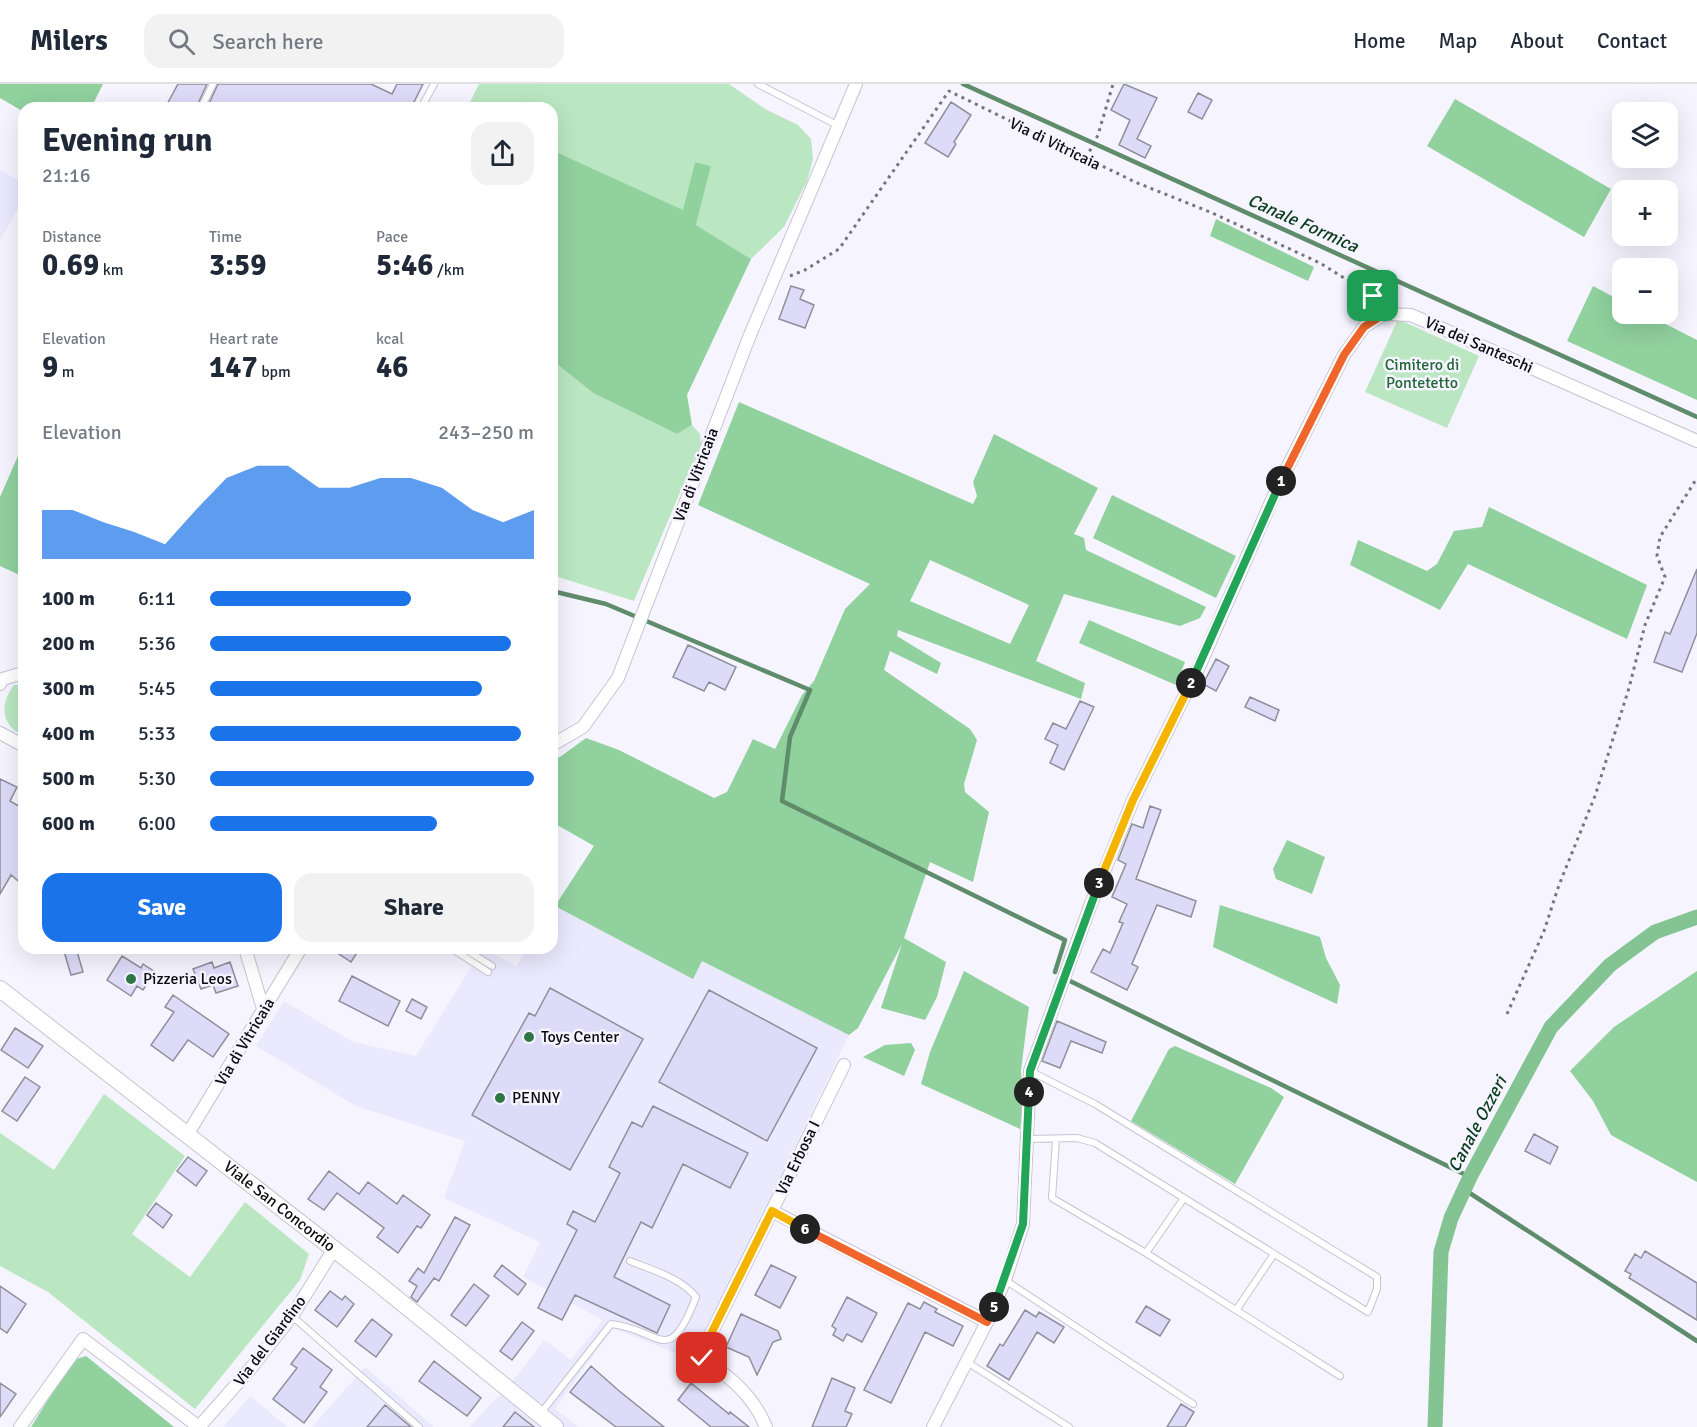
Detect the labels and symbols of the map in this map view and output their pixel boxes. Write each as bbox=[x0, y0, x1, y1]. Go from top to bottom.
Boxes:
street label: Via di Vitricaia bbox=[1006, 113, 1104, 175]
water label: Canale Formica bbox=[1244, 189, 1362, 258]
pin bbox=[1347, 270, 1398, 321]
street label: Via dei Santeschi bbox=[1422, 312, 1536, 378]
park label: Cimitero di Pontetetto bbox=[1385, 355, 1459, 393]
street label: Via di Vitricaia bbox=[669, 425, 723, 525]
pin: 1 bbox=[1266, 466, 1296, 496]
pin: 2 bbox=[1176, 668, 1206, 698]
pin: 3 bbox=[1084, 868, 1114, 898]
place label: Pizzeria Leos bbox=[143, 969, 232, 989]
marker: Pizzeria Leos bbox=[124, 972, 138, 986]
street label: Via di Vitricaia bbox=[211, 994, 279, 1090]
place label: Toys Center bbox=[541, 1027, 619, 1047]
marker: Toys Center bbox=[522, 1030, 536, 1044]
water label: Canale Ozzeri bbox=[1443, 1071, 1512, 1176]
pin: 4 bbox=[1014, 1077, 1044, 1107]
place label: PENNY bbox=[512, 1088, 560, 1108]
marker: PENNY bbox=[493, 1091, 507, 1105]
street label: Via Erbosa I bbox=[771, 1118, 825, 1198]
street label: Viale San Concordio bbox=[219, 1157, 339, 1256]
pin: 6 bbox=[790, 1214, 820, 1244]
street label: Via del Giardino bbox=[229, 1292, 311, 1390]
pin: 5 bbox=[979, 1292, 1009, 1322]
pin bbox=[676, 1332, 727, 1383]

